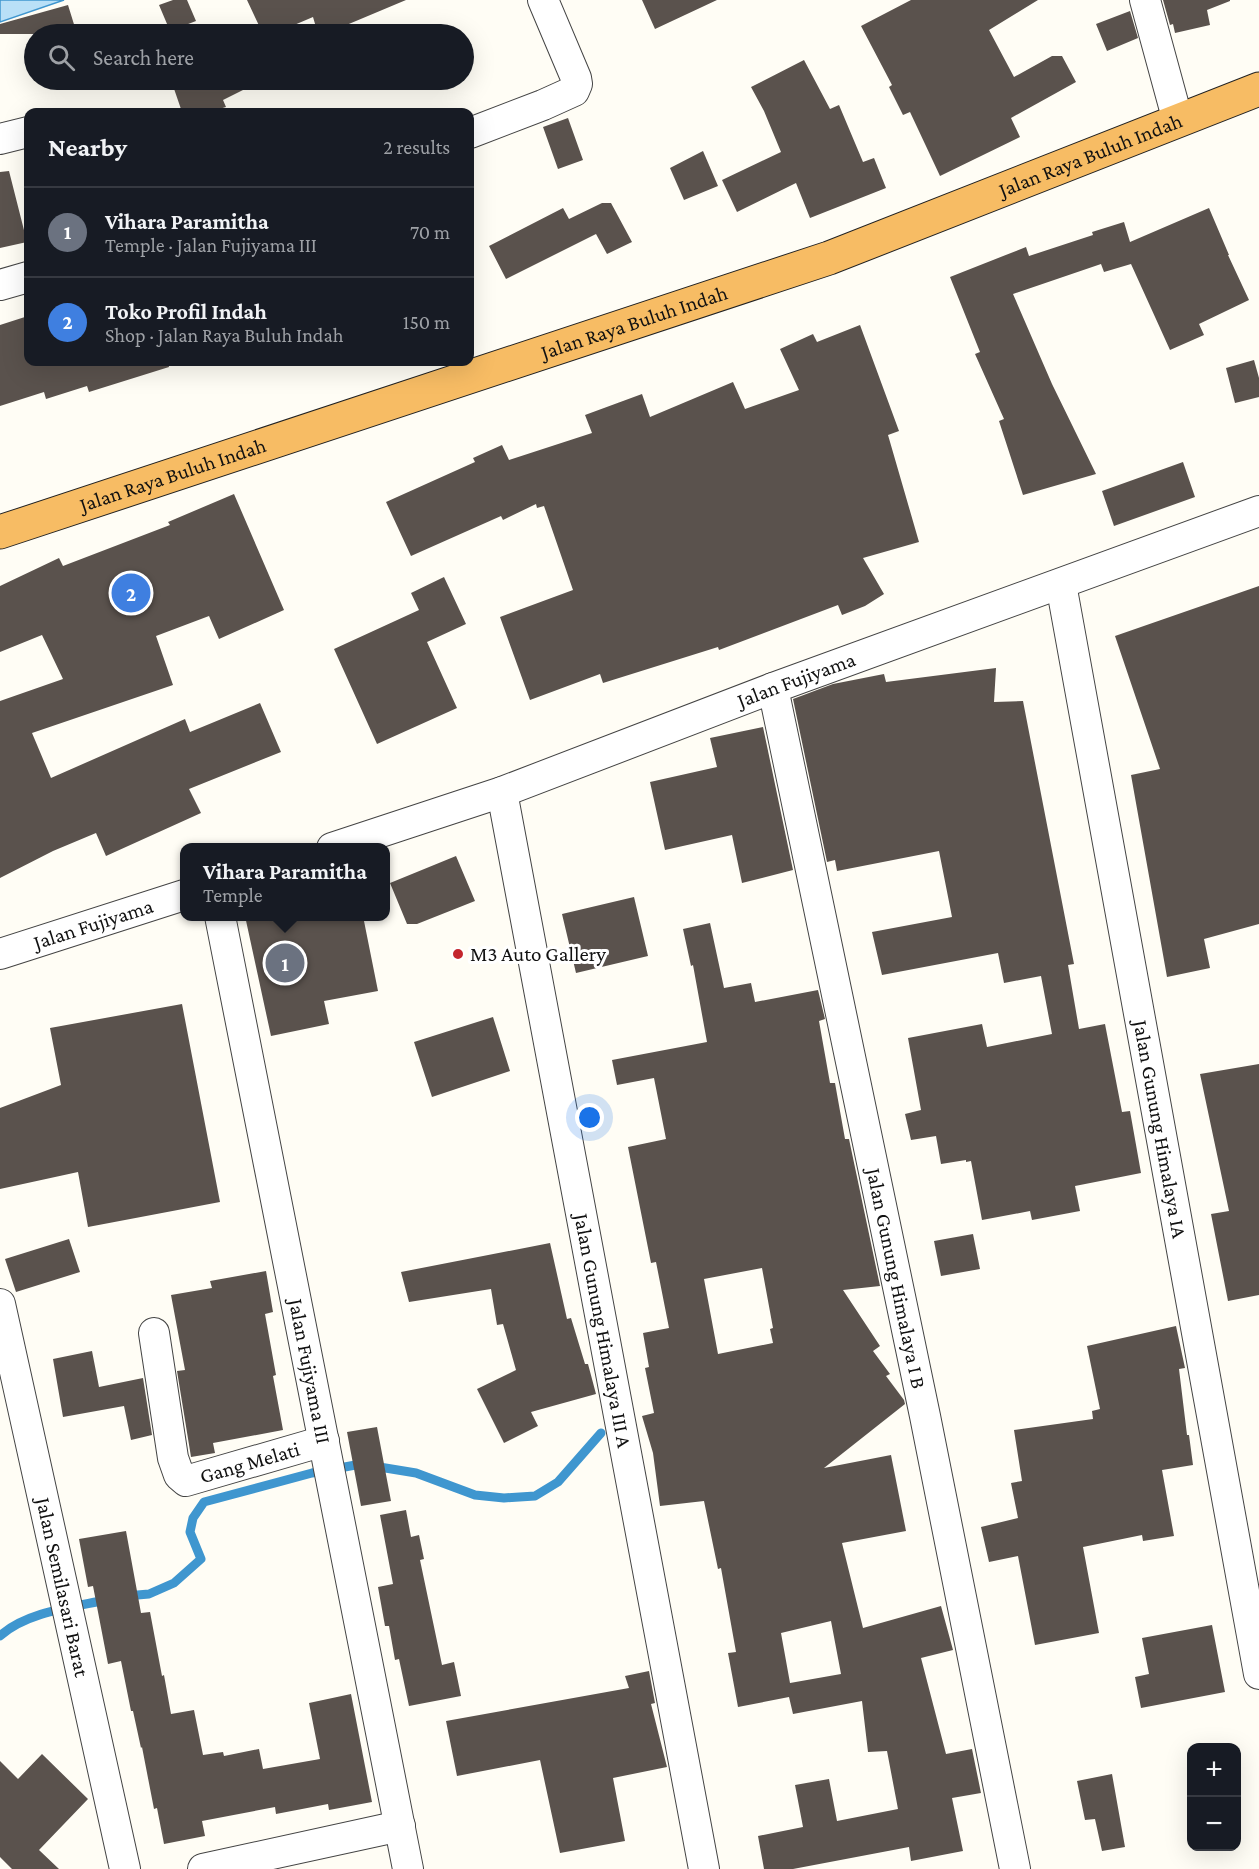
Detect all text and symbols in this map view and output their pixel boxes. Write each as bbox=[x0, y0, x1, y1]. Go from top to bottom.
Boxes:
search box bbox=[24, 24, 474, 90]
icon: search bbox=[45, 41, 78, 74]
text: Search here bbox=[93, 45, 194, 70]
street label: Jalan Raya Buluh Indah bbox=[993, 108, 1186, 203]
text: Nearby bbox=[48, 133, 127, 162]
text: 2 results bbox=[383, 136, 450, 158]
text: Vihara Paramitha bbox=[105, 209, 269, 234]
text: 1 bbox=[64, 221, 71, 243]
text: 70 m bbox=[410, 221, 450, 243]
text: Temple · Jalan Fujiyama III bbox=[105, 234, 317, 256]
street label: Jalan Raya Buluh Indah bbox=[536, 280, 731, 365]
text: Toko Profil Indah bbox=[105, 299, 267, 324]
text: 2 bbox=[62, 311, 73, 333]
text: 150 m bbox=[403, 311, 450, 333]
text: Shop · Jalan Raya Buluh Indah bbox=[105, 324, 343, 346]
street label: Jalan Raya Buluh Indah bbox=[75, 433, 269, 518]
pin: 2 bbox=[112, 570, 150, 616]
street label: Jalan Fujiyama bbox=[732, 647, 859, 713]
popup bbox=[180, 843, 390, 921]
text: Vihara Paramitha bbox=[203, 859, 367, 884]
text: Temple bbox=[203, 884, 263, 906]
street label: Jalan Fujiyama bbox=[29, 894, 156, 955]
pin: 1 bbox=[266, 940, 304, 986]
place label: M3 Auto Gallery bbox=[470, 942, 606, 966]
marker: M3 Auto Gallery bbox=[451, 947, 465, 961]
street label: Jalan Gunung Himalaya IA bbox=[1128, 1016, 1192, 1240]
your location bbox=[575, 1103, 604, 1132]
street label: Jalan Gunung Himalaya I B bbox=[861, 1164, 931, 1391]
street label: Jalan Gunung Himalaya III A bbox=[569, 1210, 637, 1450]
street label: Jalan Fujiyama III bbox=[283, 1295, 336, 1446]
street label: Gang Melati bbox=[197, 1437, 303, 1488]
street label: Jalan Semilasari Barat bbox=[31, 1493, 94, 1680]
map controls bbox=[1187, 1743, 1241, 1851]
button: + bbox=[1187, 1743, 1241, 1797]
button: − bbox=[1187, 1797, 1241, 1851]

